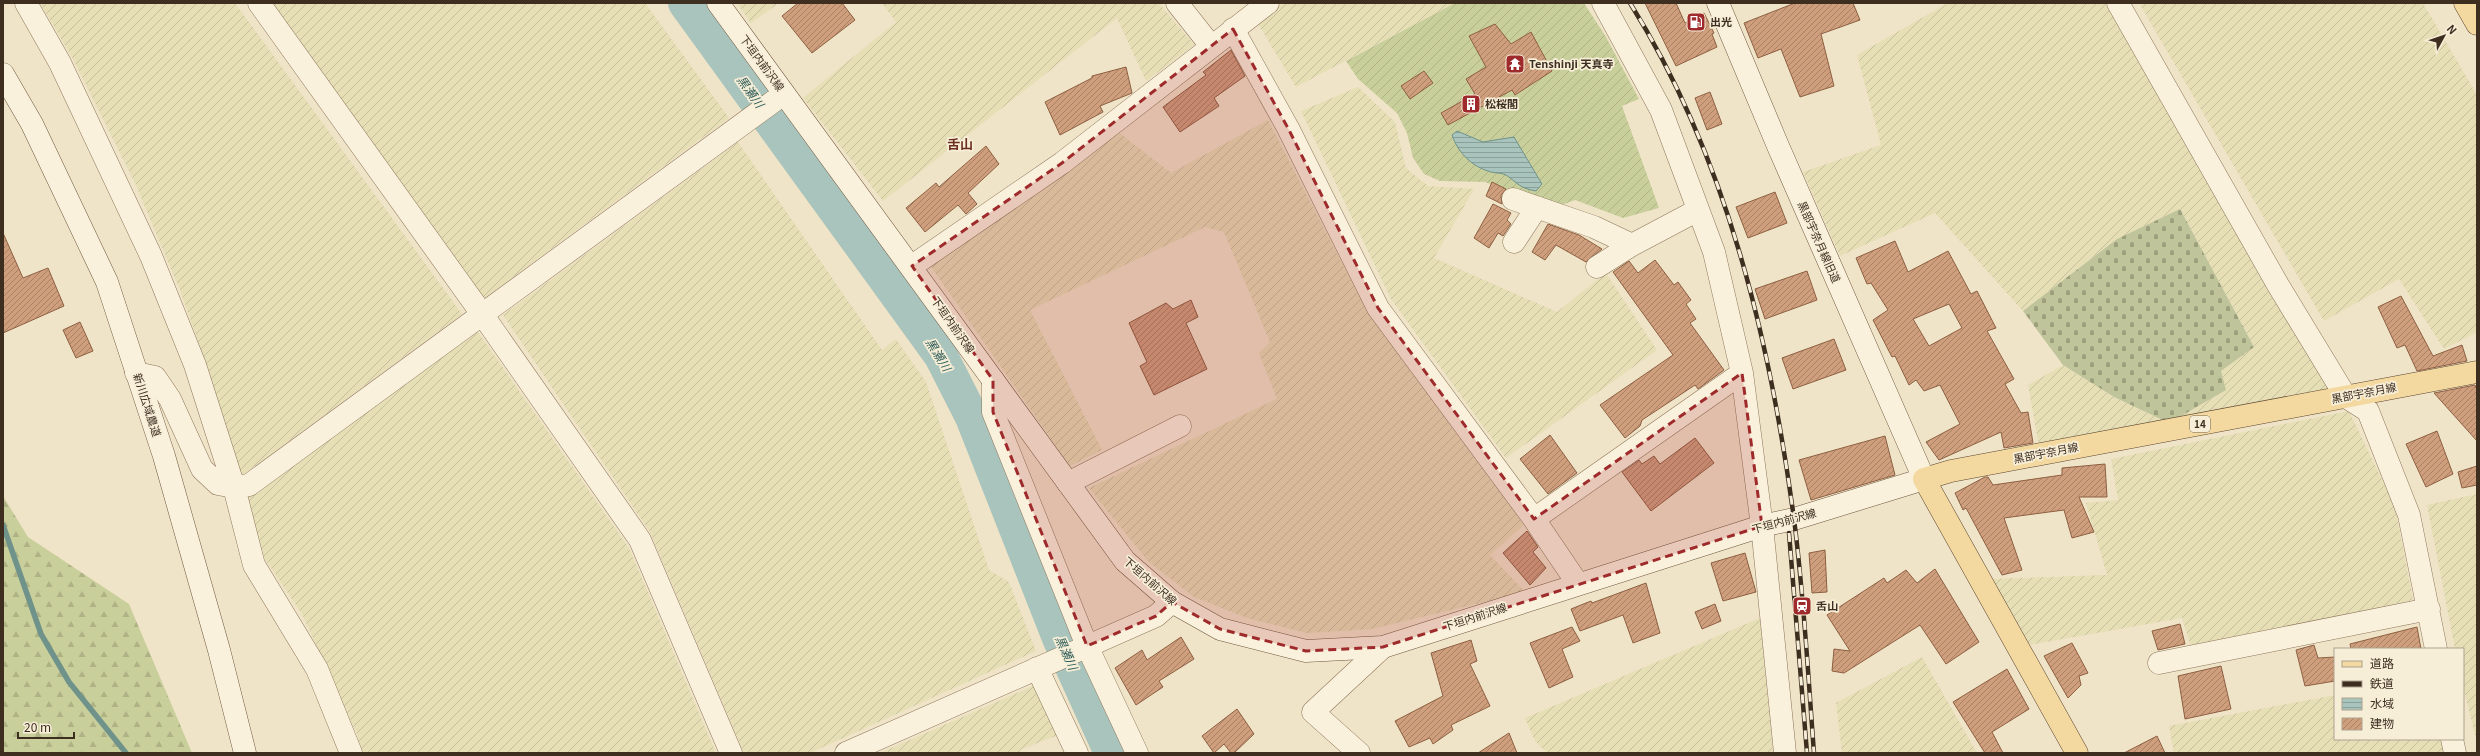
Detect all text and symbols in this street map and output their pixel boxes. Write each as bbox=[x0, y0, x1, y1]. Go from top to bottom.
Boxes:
fuel station icon: 出光 bbox=[1685, 11, 1707, 33]
place label: 出光 bbox=[1710, 13, 1732, 29]
north arrow bbox=[2424, 16, 2464, 56]
text: N bbox=[2444, 21, 2461, 37]
street label: 下垣内前沢線 bbox=[737, 31, 789, 94]
temple icon: Tenshinji 天真寺 bbox=[1504, 53, 1526, 75]
place label: Tenshinji 天真寺 bbox=[1529, 55, 1613, 71]
water label: 黒瀬川 bbox=[734, 72, 770, 112]
building icon: 松桜閣 bbox=[1460, 93, 1482, 115]
place label: 松桜閣 bbox=[1485, 95, 1518, 111]
district label: 舌山 bbox=[947, 134, 973, 153]
street label: 黒部宇奈月線旧道 bbox=[1795, 198, 1845, 285]
street label: 下垣内前沢線 bbox=[928, 293, 979, 356]
water label: 黒瀬川 bbox=[923, 334, 957, 376]
street label: 新川広域農道 bbox=[130, 371, 166, 439]
street label: 黒部宇奈月線 bbox=[2330, 378, 2398, 406]
road number: 14 bbox=[2190, 416, 2210, 432]
street label: 黒部宇奈月線 bbox=[2012, 438, 2080, 466]
street label: 下垣内前沢線 bbox=[1750, 504, 1818, 536]
street label: 下垣内前沢線 bbox=[1121, 553, 1181, 608]
station icon: 舌山 bbox=[1791, 595, 1813, 617]
place label: 舌山 bbox=[1816, 597, 1838, 613]
street label: 下垣内前沢線 bbox=[1441, 598, 1509, 634]
water label: 黒瀬川 bbox=[1052, 632, 1083, 674]
legend bbox=[2334, 648, 2464, 740]
text: 道路 bbox=[2370, 654, 2394, 671]
text: 鉄道 bbox=[2370, 674, 2394, 691]
text: 水域 bbox=[2370, 694, 2394, 711]
scale bar bbox=[18, 714, 74, 740]
text: 建物 bbox=[2370, 714, 2394, 731]
text: 20 m bbox=[24, 718, 51, 735]

